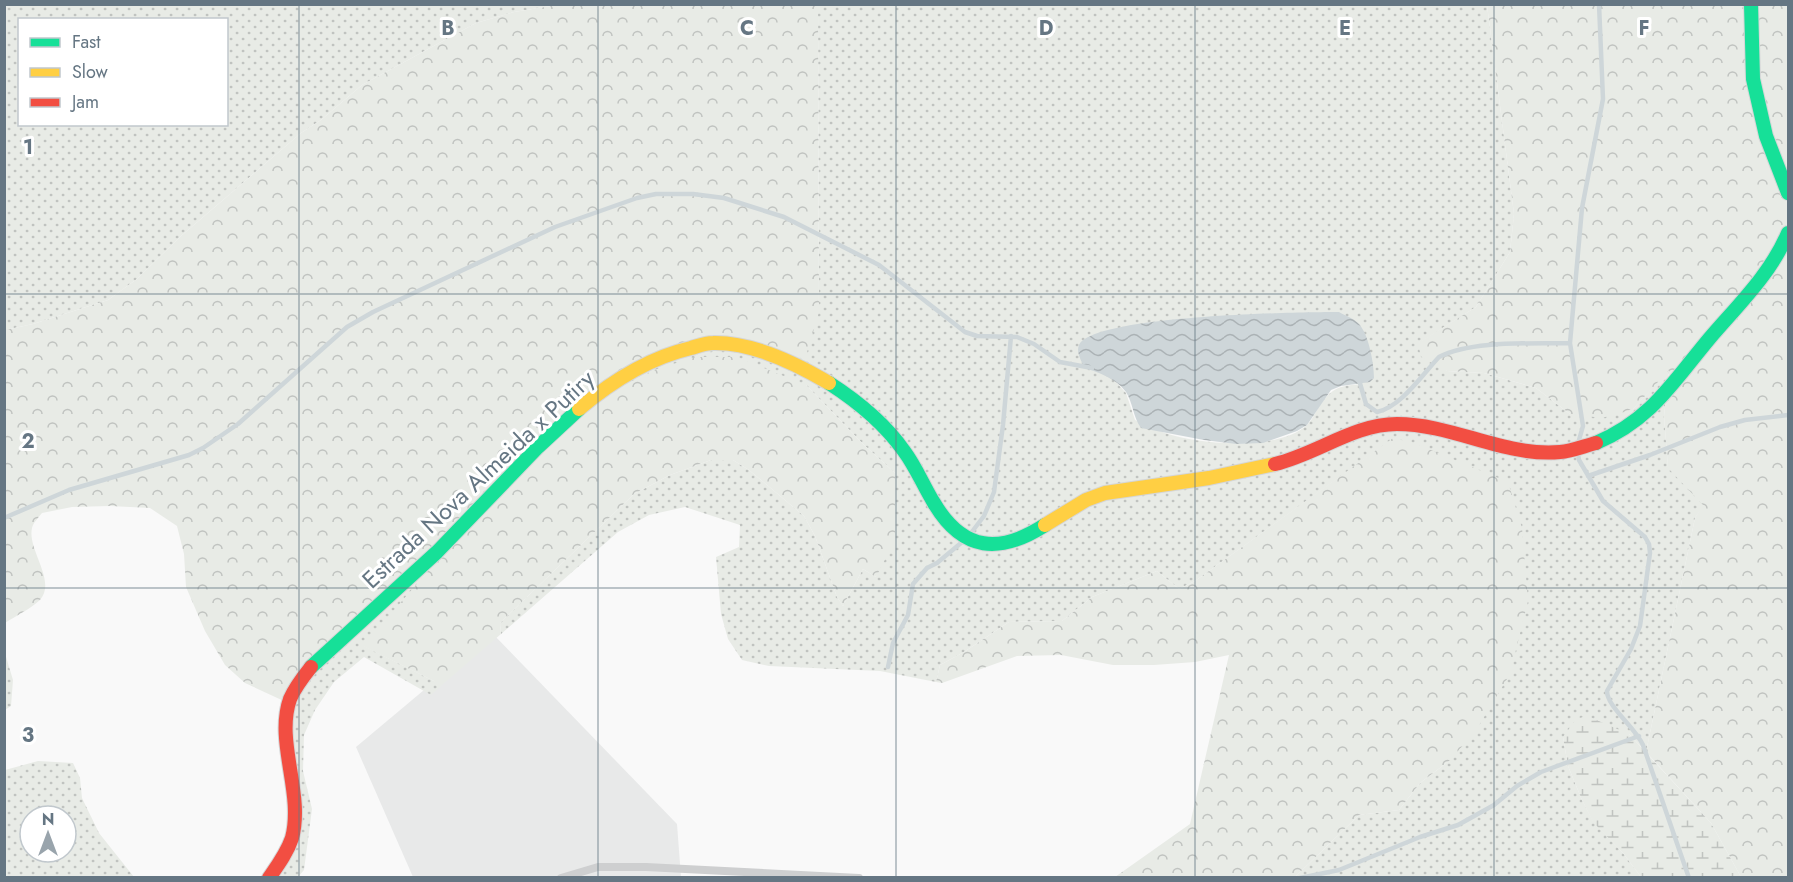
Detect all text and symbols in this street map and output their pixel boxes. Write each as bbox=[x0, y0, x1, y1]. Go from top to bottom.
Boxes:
text: B bbox=[441, 14, 455, 43]
text: C bbox=[740, 14, 754, 43]
text: D bbox=[1039, 14, 1053, 43]
text: E bbox=[1339, 14, 1351, 43]
text: F bbox=[1638, 14, 1650, 43]
legend bbox=[18, 18, 228, 126]
text: Fast bbox=[72, 29, 101, 55]
text: Slow bbox=[72, 59, 109, 85]
text: Jam bbox=[70, 89, 99, 115]
text: 1 bbox=[23, 133, 33, 162]
street label: Estrada Nova Almeida x Putiry bbox=[354, 361, 602, 596]
text: 2 bbox=[21, 427, 35, 456]
text: 3 bbox=[22, 721, 34, 750]
north arrow bbox=[18, 804, 78, 864]
text: N bbox=[42, 808, 54, 831]

